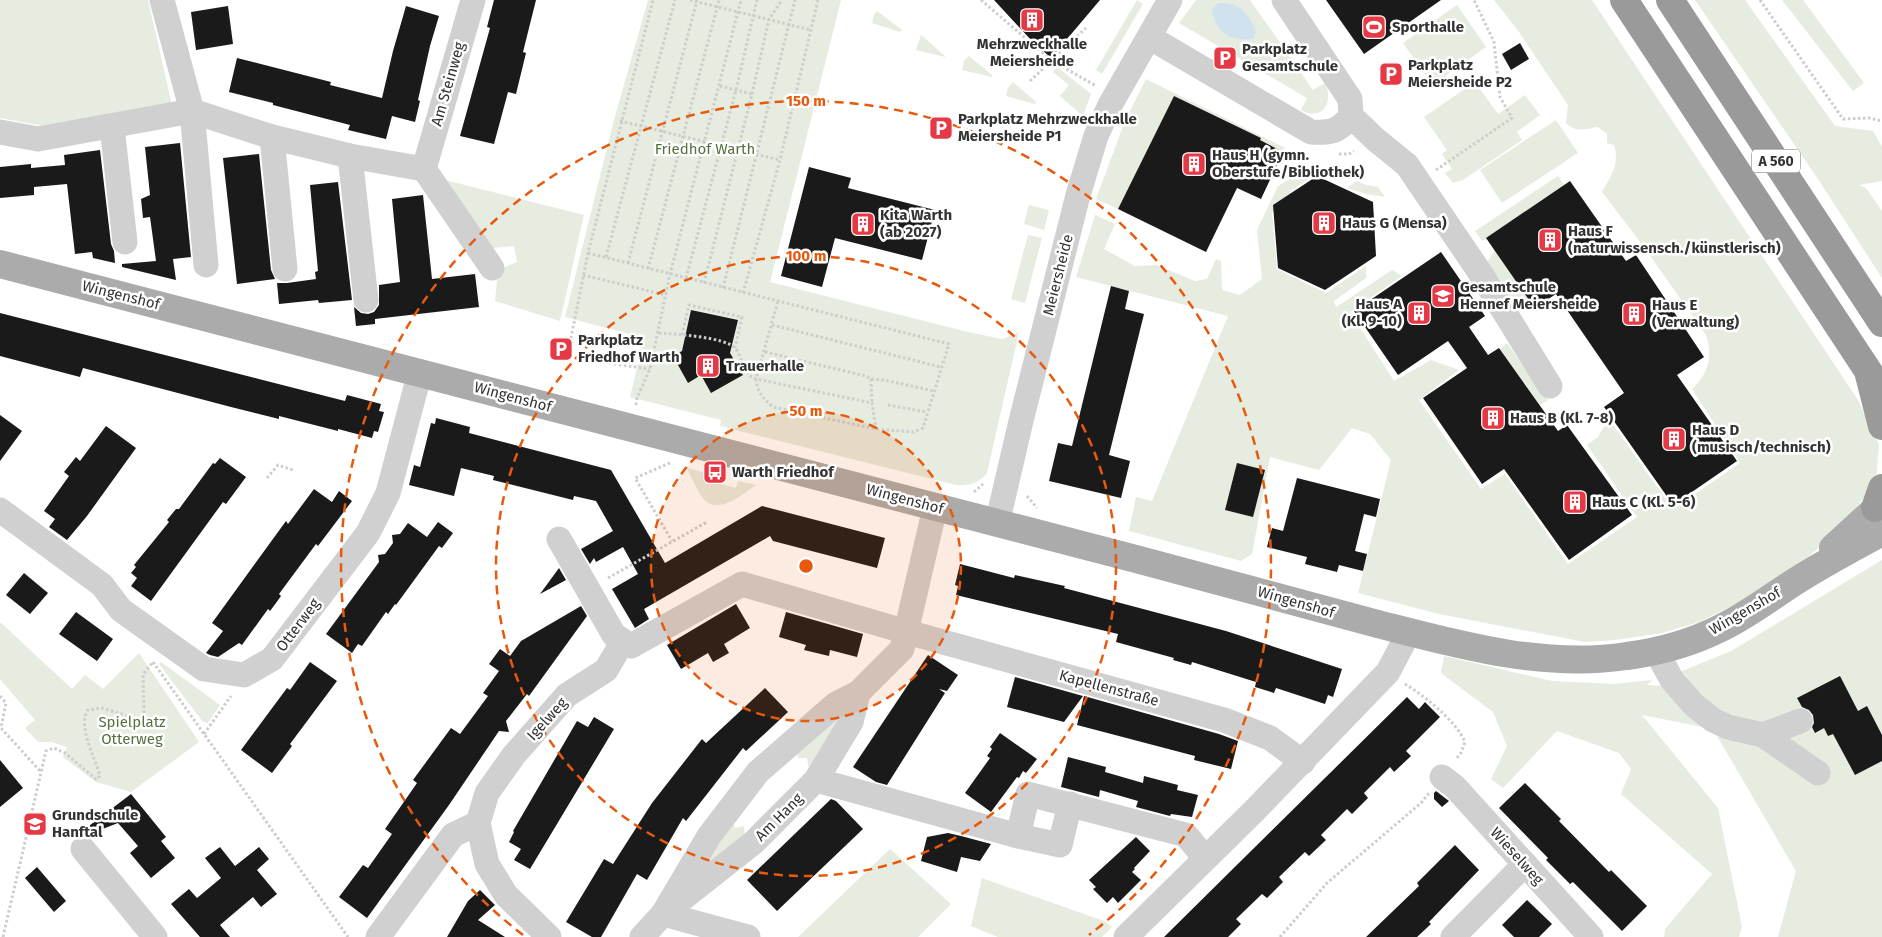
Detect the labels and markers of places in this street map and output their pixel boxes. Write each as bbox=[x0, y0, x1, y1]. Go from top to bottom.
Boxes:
building icon: Mehrzweckhalle Meiersheide bbox=[1019, 7, 1045, 33]
sports icon: Sporthalle bbox=[1361, 14, 1387, 40]
place label: Sporthalle bbox=[1392, 18, 1464, 36]
place label: Mehrzweckhalle Meiersheide bbox=[977, 35, 1087, 70]
place label: Parkplatz Gesamtschule bbox=[1242, 40, 1338, 75]
parking icon: Parkplatz Gesamtschule bbox=[1212, 45, 1238, 71]
place label: Parkplatz Meiersheide P2 bbox=[1408, 56, 1512, 91]
parking icon: Parkplatz Meiersheide P2 bbox=[1378, 61, 1404, 87]
place label: Parkplatz Mehrzweckhalle Meiersheide P1 bbox=[958, 110, 1137, 145]
parking icon: Parkplatz Mehrzweckhalle Meiersheide P1 bbox=[928, 115, 954, 141]
place label: Haus H (gymn. Oberstufe/Bibliothek) bbox=[1212, 146, 1364, 181]
building icon: Haus H (gymn. Oberstufe/Bibliothek) bbox=[1181, 151, 1207, 177]
place label: Kita Warth (ab 2027) bbox=[880, 206, 952, 241]
building icon: Haus G (Mensa) bbox=[1311, 210, 1337, 236]
building icon: Kita Warth (ab 2027) bbox=[850, 211, 876, 237]
place label: Haus G (Mensa) bbox=[1342, 214, 1447, 232]
place label: Haus F (naturwissensch./künstlerisch) bbox=[1568, 222, 1781, 257]
building icon: Haus F (naturwissensch./künstlerisch) bbox=[1537, 227, 1563, 253]
place label: Gesamtschule Hennef Meiersheide bbox=[1460, 278, 1597, 313]
school or university icon: Gesamtschule Hennef Meiersheide bbox=[1430, 283, 1456, 309]
place label: Haus A (Kl. 9-10) bbox=[1342, 295, 1403, 330]
place label: Haus E (Verwaltung) bbox=[1652, 296, 1739, 331]
building icon: Haus A (Kl. 9-10) bbox=[1406, 300, 1432, 326]
building icon: Haus E (Verwaltung) bbox=[1621, 301, 1647, 327]
place label: Parkplatz Friedhof Warth bbox=[578, 331, 680, 366]
parking icon: Parkplatz Friedhof Warth bbox=[548, 336, 574, 362]
building icon: Trauerhalle bbox=[695, 353, 721, 379]
place label: Trauerhalle bbox=[726, 357, 804, 375]
building icon: Haus B (Kl. 7-8) bbox=[1480, 405, 1506, 431]
place label: Haus B (Kl. 7-8) bbox=[1510, 409, 1613, 427]
place label: Haus D (musisch/technisch) bbox=[1692, 421, 1831, 456]
building icon: Haus D (musisch/technisch) bbox=[1661, 426, 1687, 452]
bus stop icon: Warth Friedhof bbox=[702, 459, 728, 485]
place label: Warth Friedhof bbox=[732, 463, 835, 481]
building icon: Haus C (Kl. 5-6) bbox=[1562, 489, 1588, 515]
place label: Haus C (Kl. 5-6) bbox=[1592, 493, 1695, 511]
centre of rings bbox=[797, 557, 815, 575]
place label: Grundschule Hanftal bbox=[52, 806, 138, 841]
school or university icon: Grundschule Hanftal bbox=[22, 811, 48, 837]

